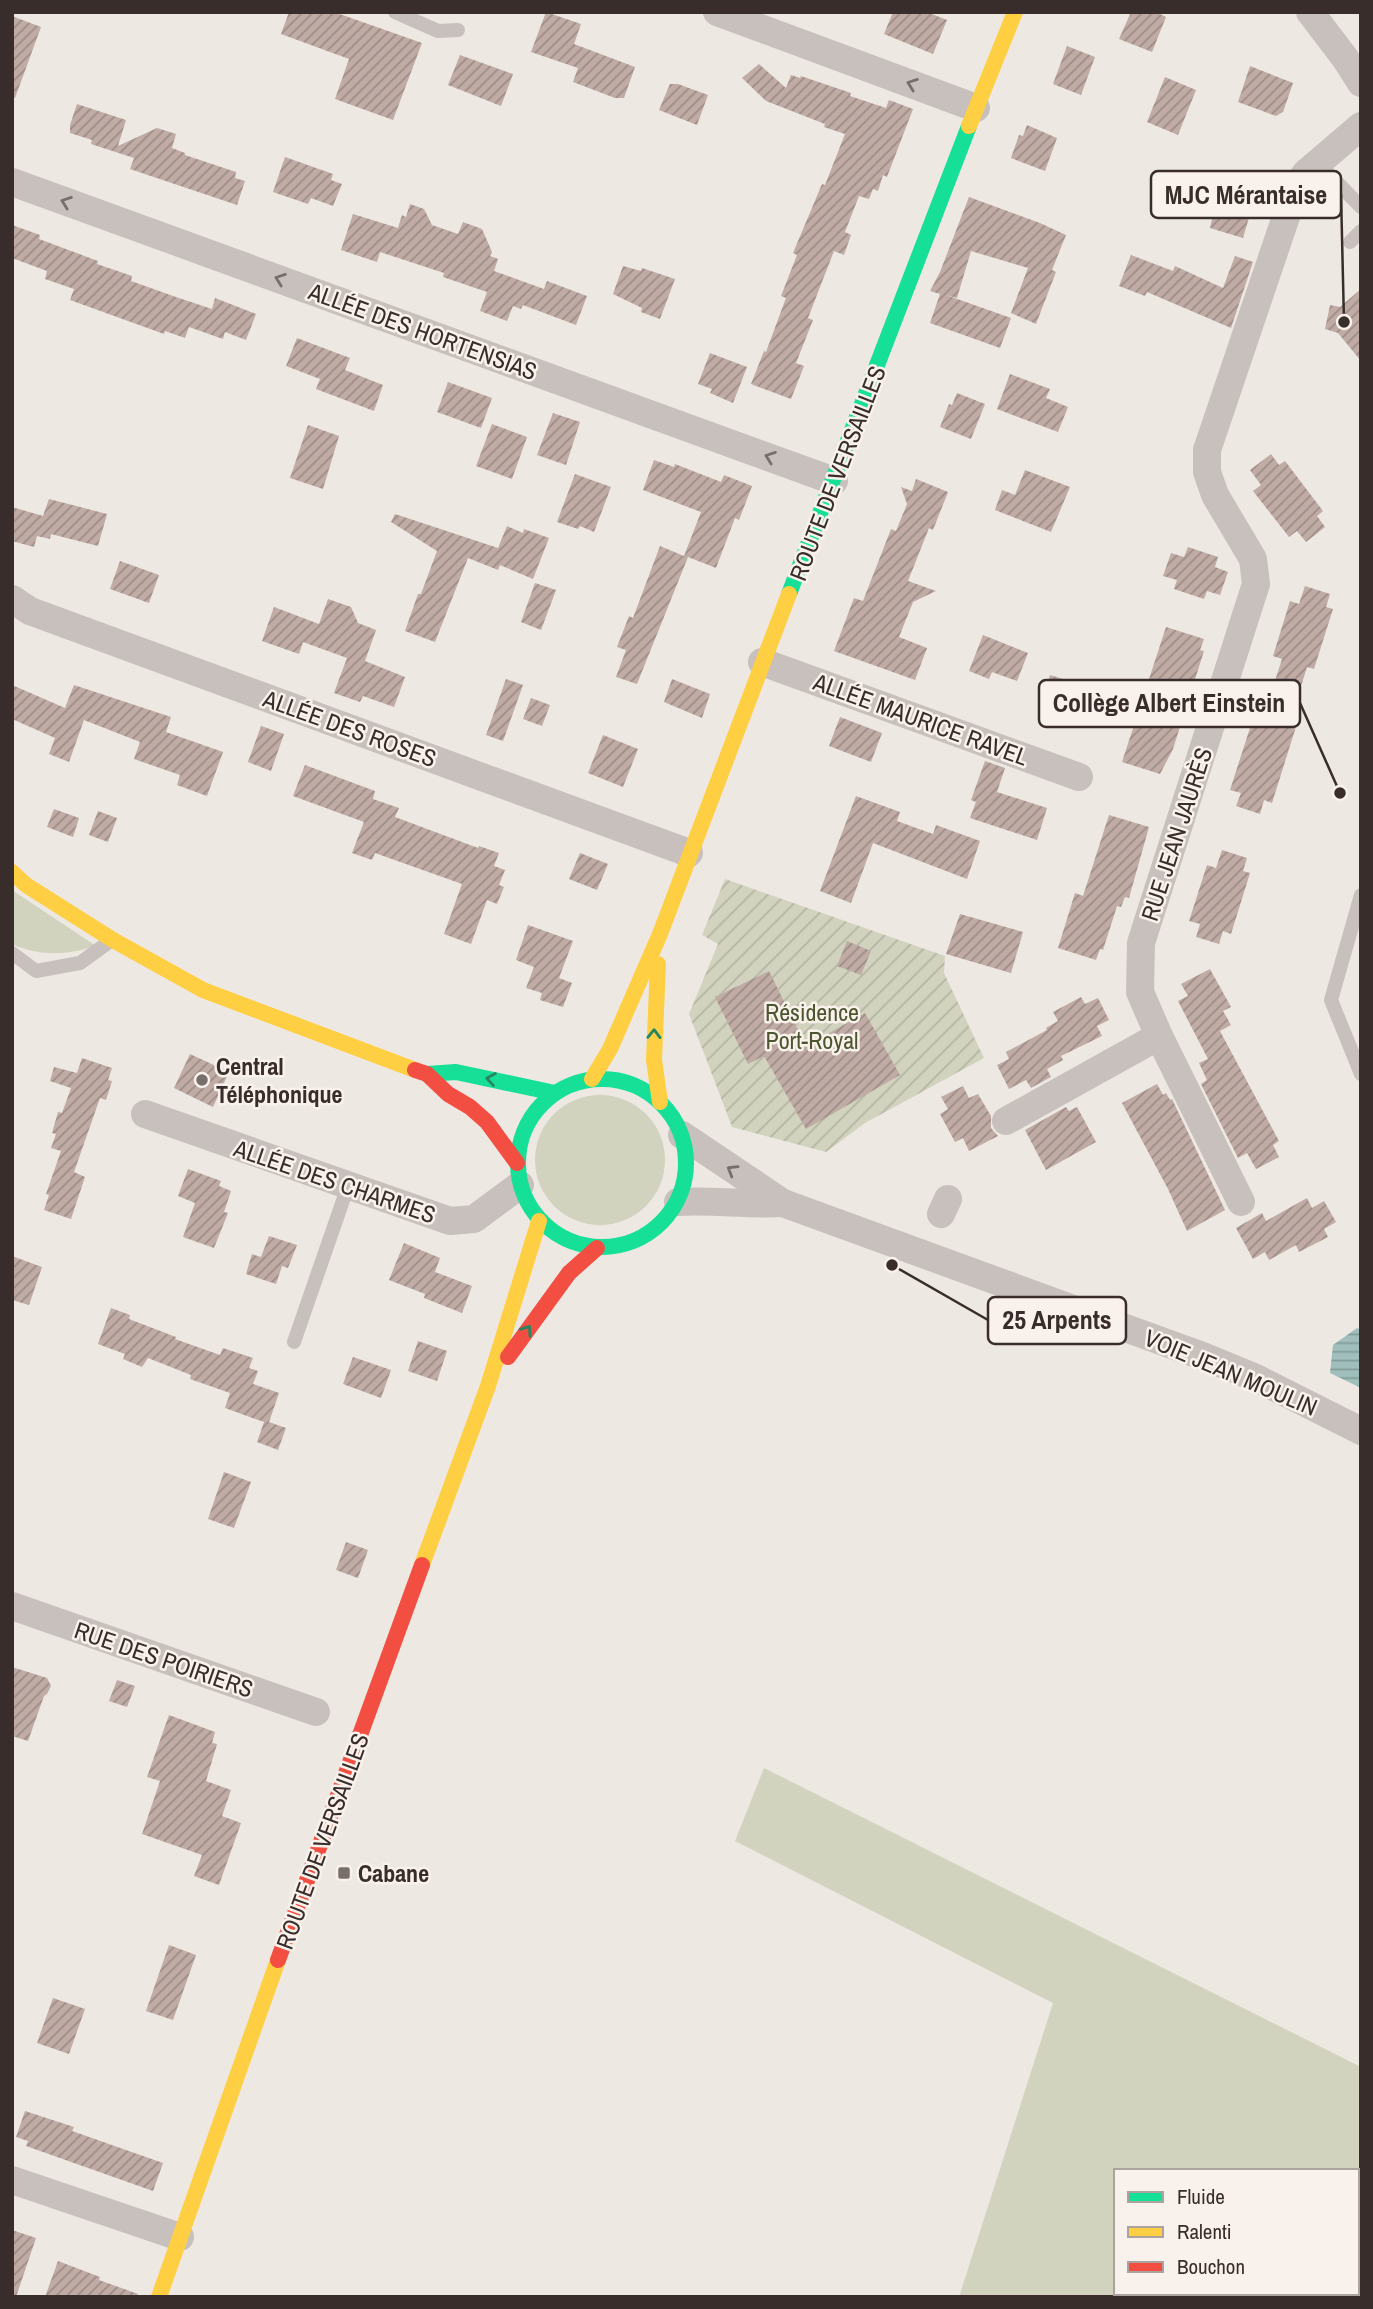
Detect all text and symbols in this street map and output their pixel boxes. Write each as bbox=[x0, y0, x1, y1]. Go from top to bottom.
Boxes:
one-way arrow bbox=[906, 79, 918, 93]
callout: MJC Mérantaise bbox=[1151, 171, 1341, 218]
text: MJC Mérantaise bbox=[1165, 177, 1327, 212]
one-way arrow bbox=[61, 196, 73, 210]
one-way arrow bbox=[275, 274, 287, 288]
street label: ALLÉE DES HORTENSIAS bbox=[304, 275, 541, 387]
street label: ROUTE DE VERSAILLES bbox=[781, 361, 893, 585]
one-way arrow bbox=[765, 452, 777, 466]
street label: ALLÉE MAURICE RAVEL bbox=[808, 665, 1033, 773]
callout: Collège Albert Einstein bbox=[1039, 680, 1300, 727]
street label: ALLÉE DES ROSES bbox=[258, 682, 441, 774]
text: Collège Albert Einstein bbox=[1053, 685, 1285, 720]
street label: RUE JEAN JAURÈS bbox=[1133, 743, 1219, 925]
park label: Résidence Port-Royal bbox=[765, 996, 859, 1056]
one-way arrow bbox=[647, 1028, 662, 1039]
place label: Central Téléphonique bbox=[216, 1050, 343, 1110]
marker: Central Téléphonique bbox=[194, 1072, 210, 1088]
one-way arrow bbox=[486, 1072, 497, 1087]
street label: ALLÉE DES CHARMES bbox=[229, 1131, 440, 1230]
one-way arrow bbox=[727, 1165, 740, 1178]
callout: 25 Arpents bbox=[988, 1297, 1126, 1344]
text: 25 Arpents bbox=[1002, 1302, 1112, 1337]
street label: VOIE JEAN MOULIN bbox=[1140, 1321, 1322, 1423]
one-way arrow bbox=[519, 1325, 531, 1338]
street label: RUE DES POIRIERS bbox=[70, 1613, 258, 1705]
street label: ROUTE DE VERSAILLES bbox=[268, 1729, 376, 1953]
place label: Cabane bbox=[358, 1857, 429, 1889]
marker: Cabane bbox=[336, 1865, 352, 1881]
legend bbox=[1114, 2169, 1359, 2295]
text: Fluide bbox=[1177, 2182, 1225, 2211]
text: Ralenti bbox=[1177, 2217, 1232, 2246]
text: Bouchon bbox=[1177, 2252, 1245, 2281]

